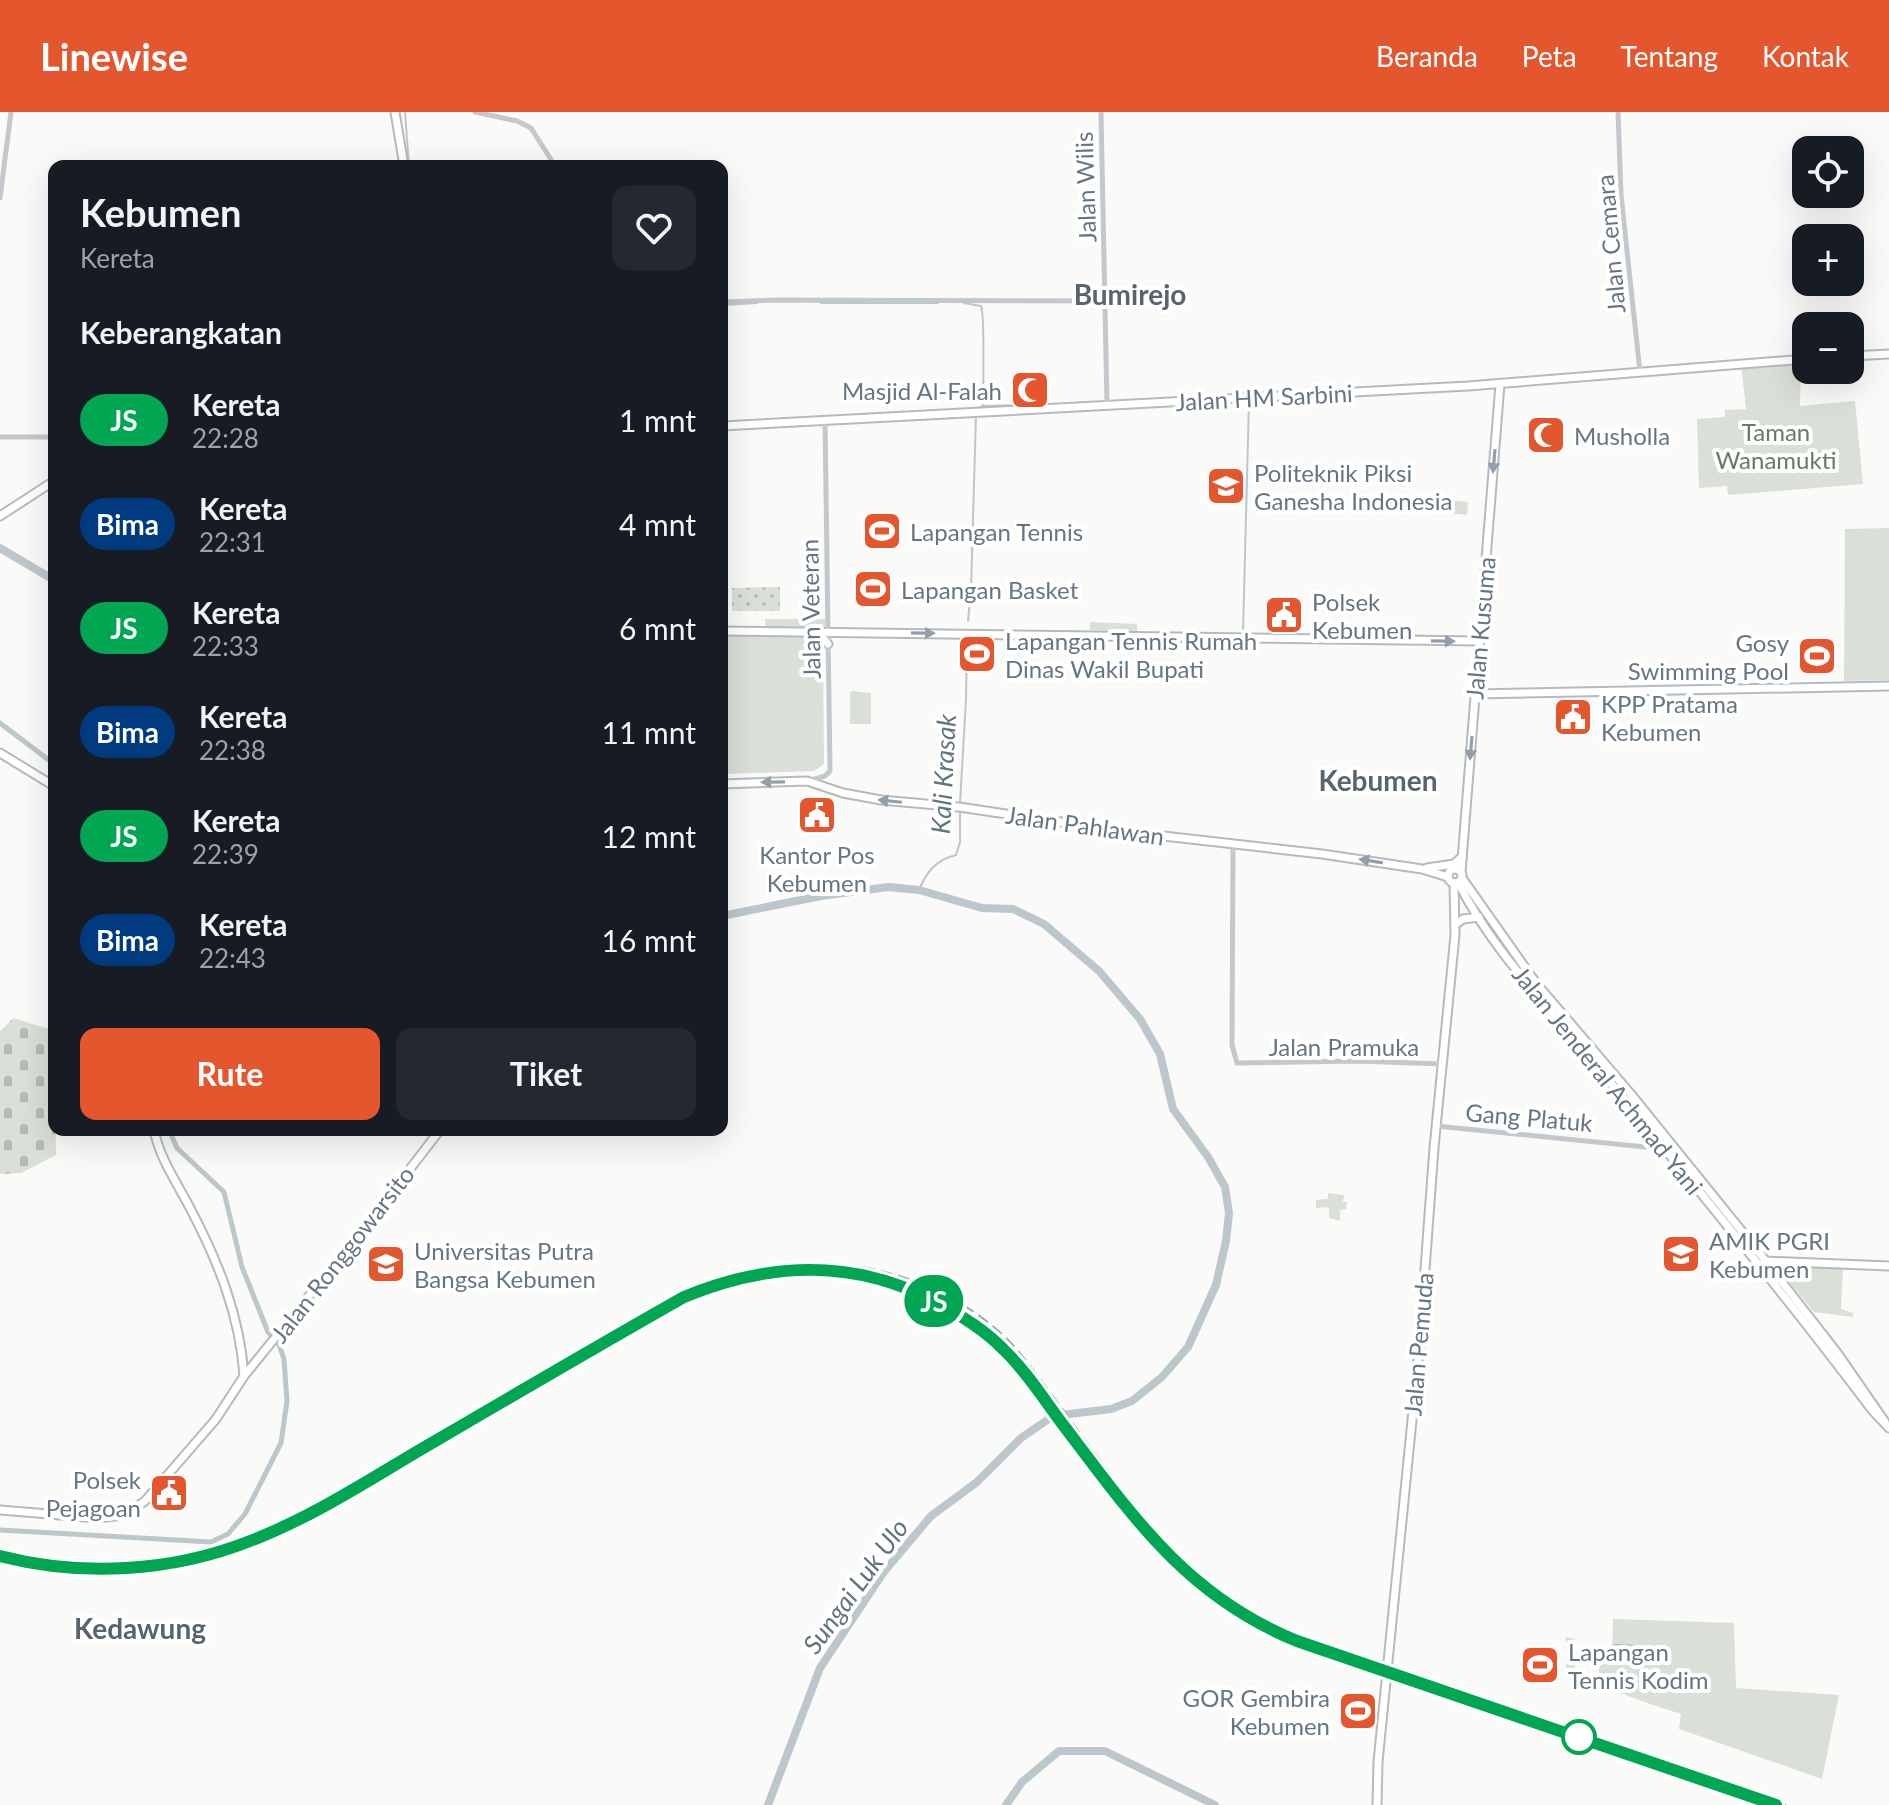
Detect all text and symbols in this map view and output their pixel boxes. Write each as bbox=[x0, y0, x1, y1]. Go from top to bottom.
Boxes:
text: Linewise bbox=[40, 33, 188, 79]
text: Beranda bbox=[1376, 39, 1478, 73]
text: Peta bbox=[1522, 39, 1577, 73]
text: Tentang bbox=[1621, 39, 1718, 73]
text: Kontak bbox=[1762, 39, 1849, 73]
street label: Jalan Wilis bbox=[1069, 131, 1101, 243]
map controls bbox=[1792, 136, 1864, 384]
button: locate bbox=[1792, 136, 1864, 208]
street label: Jalan Cemara bbox=[1589, 173, 1631, 315]
button: heart bbox=[612, 186, 696, 270]
text: Kebumen bbox=[80, 189, 241, 235]
button: + bbox=[1792, 224, 1864, 296]
text: Kereta bbox=[80, 242, 155, 274]
district label: Bumirejo bbox=[1074, 277, 1186, 311]
button: − bbox=[1792, 312, 1864, 384]
text: Keberangkatan bbox=[80, 314, 282, 350]
mosque icon: Masjid Al-Falah bbox=[1009, 369, 1051, 411]
place label: Masjid Al-Falah bbox=[842, 376, 1002, 405]
street label: Jalan HM Sarbini bbox=[1175, 378, 1353, 416]
text: Kereta bbox=[192, 386, 281, 422]
text: 1 mnt bbox=[619, 402, 696, 438]
text: JS bbox=[110, 403, 138, 437]
mosque icon: Musholla bbox=[1525, 414, 1567, 456]
park label: Taman Wanamukti bbox=[1716, 417, 1836, 474]
place label: Musholla bbox=[1574, 421, 1670, 450]
text: 22:28 bbox=[192, 422, 259, 454]
one-way arrow bbox=[1487, 449, 1500, 474]
place label: Politeknik Piksi Ganesha Indonesia bbox=[1254, 458, 1452, 515]
school or university icon: Politeknik Piksi Ganesha Indonesia bbox=[1205, 465, 1247, 507]
text: Kereta bbox=[199, 490, 287, 526]
text: 4 mnt bbox=[619, 506, 696, 542]
text: Bima bbox=[96, 507, 159, 541]
sports icon: Lapangan Tennis bbox=[861, 510, 903, 552]
place label: Lapangan Tennis bbox=[910, 517, 1083, 546]
text: 22:31 bbox=[199, 526, 266, 558]
street label: Jalan Veteran bbox=[794, 539, 826, 679]
street label: Jalan Kusuma bbox=[1459, 556, 1501, 700]
sports icon: Lapangan Basket bbox=[852, 568, 894, 610]
place label: Lapangan Basket bbox=[901, 575, 1079, 604]
place label: Polsek Kebumen bbox=[1312, 587, 1412, 644]
text: Kereta bbox=[192, 594, 281, 630]
public building icon: Polsek Kebumen bbox=[1263, 594, 1305, 636]
text: 6 mnt bbox=[619, 610, 696, 646]
text: JS bbox=[110, 611, 138, 645]
one-way arrow bbox=[911, 626, 936, 639]
place label: Lapangan Tennis Rumah Dinas Wakil Bupati bbox=[1005, 626, 1257, 683]
place label: Gosy Swimming Pool bbox=[1628, 628, 1790, 685]
text: 22:33 bbox=[192, 630, 259, 662]
sports icon: Lapangan Tennis Rumah Dinas Wakil Bupati bbox=[956, 633, 998, 675]
one-way arrow bbox=[1431, 634, 1456, 647]
sports icon: Gosy Swimming Pool bbox=[1796, 635, 1838, 677]
place label: KPP Pratama Kebumen bbox=[1601, 689, 1738, 746]
public building icon: KPP Pratama Kebumen bbox=[1552, 696, 1594, 738]
text: Kereta bbox=[199, 698, 287, 734]
water label: Kali Krasak bbox=[924, 713, 962, 835]
text: 11 mnt bbox=[602, 714, 696, 750]
text: Bima bbox=[96, 715, 159, 749]
text: 22:38 bbox=[199, 734, 266, 766]
one-way arrow bbox=[1464, 736, 1477, 761]
district label: Kebumen bbox=[1319, 763, 1438, 797]
one-way arrow bbox=[760, 776, 785, 788]
public building icon: Kantor Pos Kebumen bbox=[796, 794, 838, 836]
one-way arrow bbox=[877, 794, 902, 807]
street label: Jalan Pahlawan bbox=[1004, 800, 1166, 850]
text: Kereta bbox=[192, 802, 281, 838]
text: 12 mnt bbox=[602, 818, 696, 854]
text: JS bbox=[110, 819, 138, 853]
text: 22:39 bbox=[192, 838, 259, 870]
place label: Kantor Pos Kebumen bbox=[759, 840, 875, 897]
one-way arrow bbox=[1359, 854, 1384, 867]
text: Kereta bbox=[199, 906, 287, 942]
text: 16 mnt bbox=[602, 922, 696, 958]
text: Bima bbox=[96, 923, 159, 957]
text: 22:43 bbox=[199, 942, 266, 974]
street label: Jalan Jenderal Achmad Yani bbox=[1507, 960, 1709, 1200]
button: Rute bbox=[80, 1028, 380, 1120]
button: Tiket bbox=[396, 1028, 696, 1120]
street label: Jalan Pramuka bbox=[1269, 1032, 1419, 1061]
street label: Gang Platuk bbox=[1464, 1097, 1595, 1137]
street label: Jalan Ronggowarsito bbox=[264, 1160, 420, 1348]
place label: AMIK PGRI Kebumen bbox=[1709, 1226, 1830, 1283]
school or university icon: AMIK PGRI Kebumen bbox=[1660, 1233, 1702, 1275]
place label: Universitas Putra Bangsa Kebumen bbox=[414, 1236, 596, 1293]
school or university icon: Universitas Putra Bangsa Kebumen bbox=[365, 1243, 407, 1285]
street label: Jalan Pemuda bbox=[1397, 1271, 1439, 1417]
line badge: JS bbox=[898, 1275, 970, 1327]
text: JS bbox=[920, 1284, 948, 1318]
place label: Polsek Pejagoan bbox=[46, 1465, 142, 1522]
public building icon: Polsek Pejagoan bbox=[148, 1472, 190, 1514]
water label: Sungai Luk Ulo bbox=[795, 1512, 915, 1660]
district label: Kedawung bbox=[74, 1611, 206, 1645]
place label: Lapangan Tennis Kodim bbox=[1568, 1637, 1709, 1694]
sports icon: Lapangan Tennis Kodim bbox=[1519, 1644, 1561, 1686]
place label: GOR Gembira Kebumen bbox=[1183, 1683, 1330, 1740]
sports icon: GOR Gembira Kebumen bbox=[1337, 1690, 1379, 1732]
unlabelled marker bbox=[1562, 1720, 1596, 1754]

